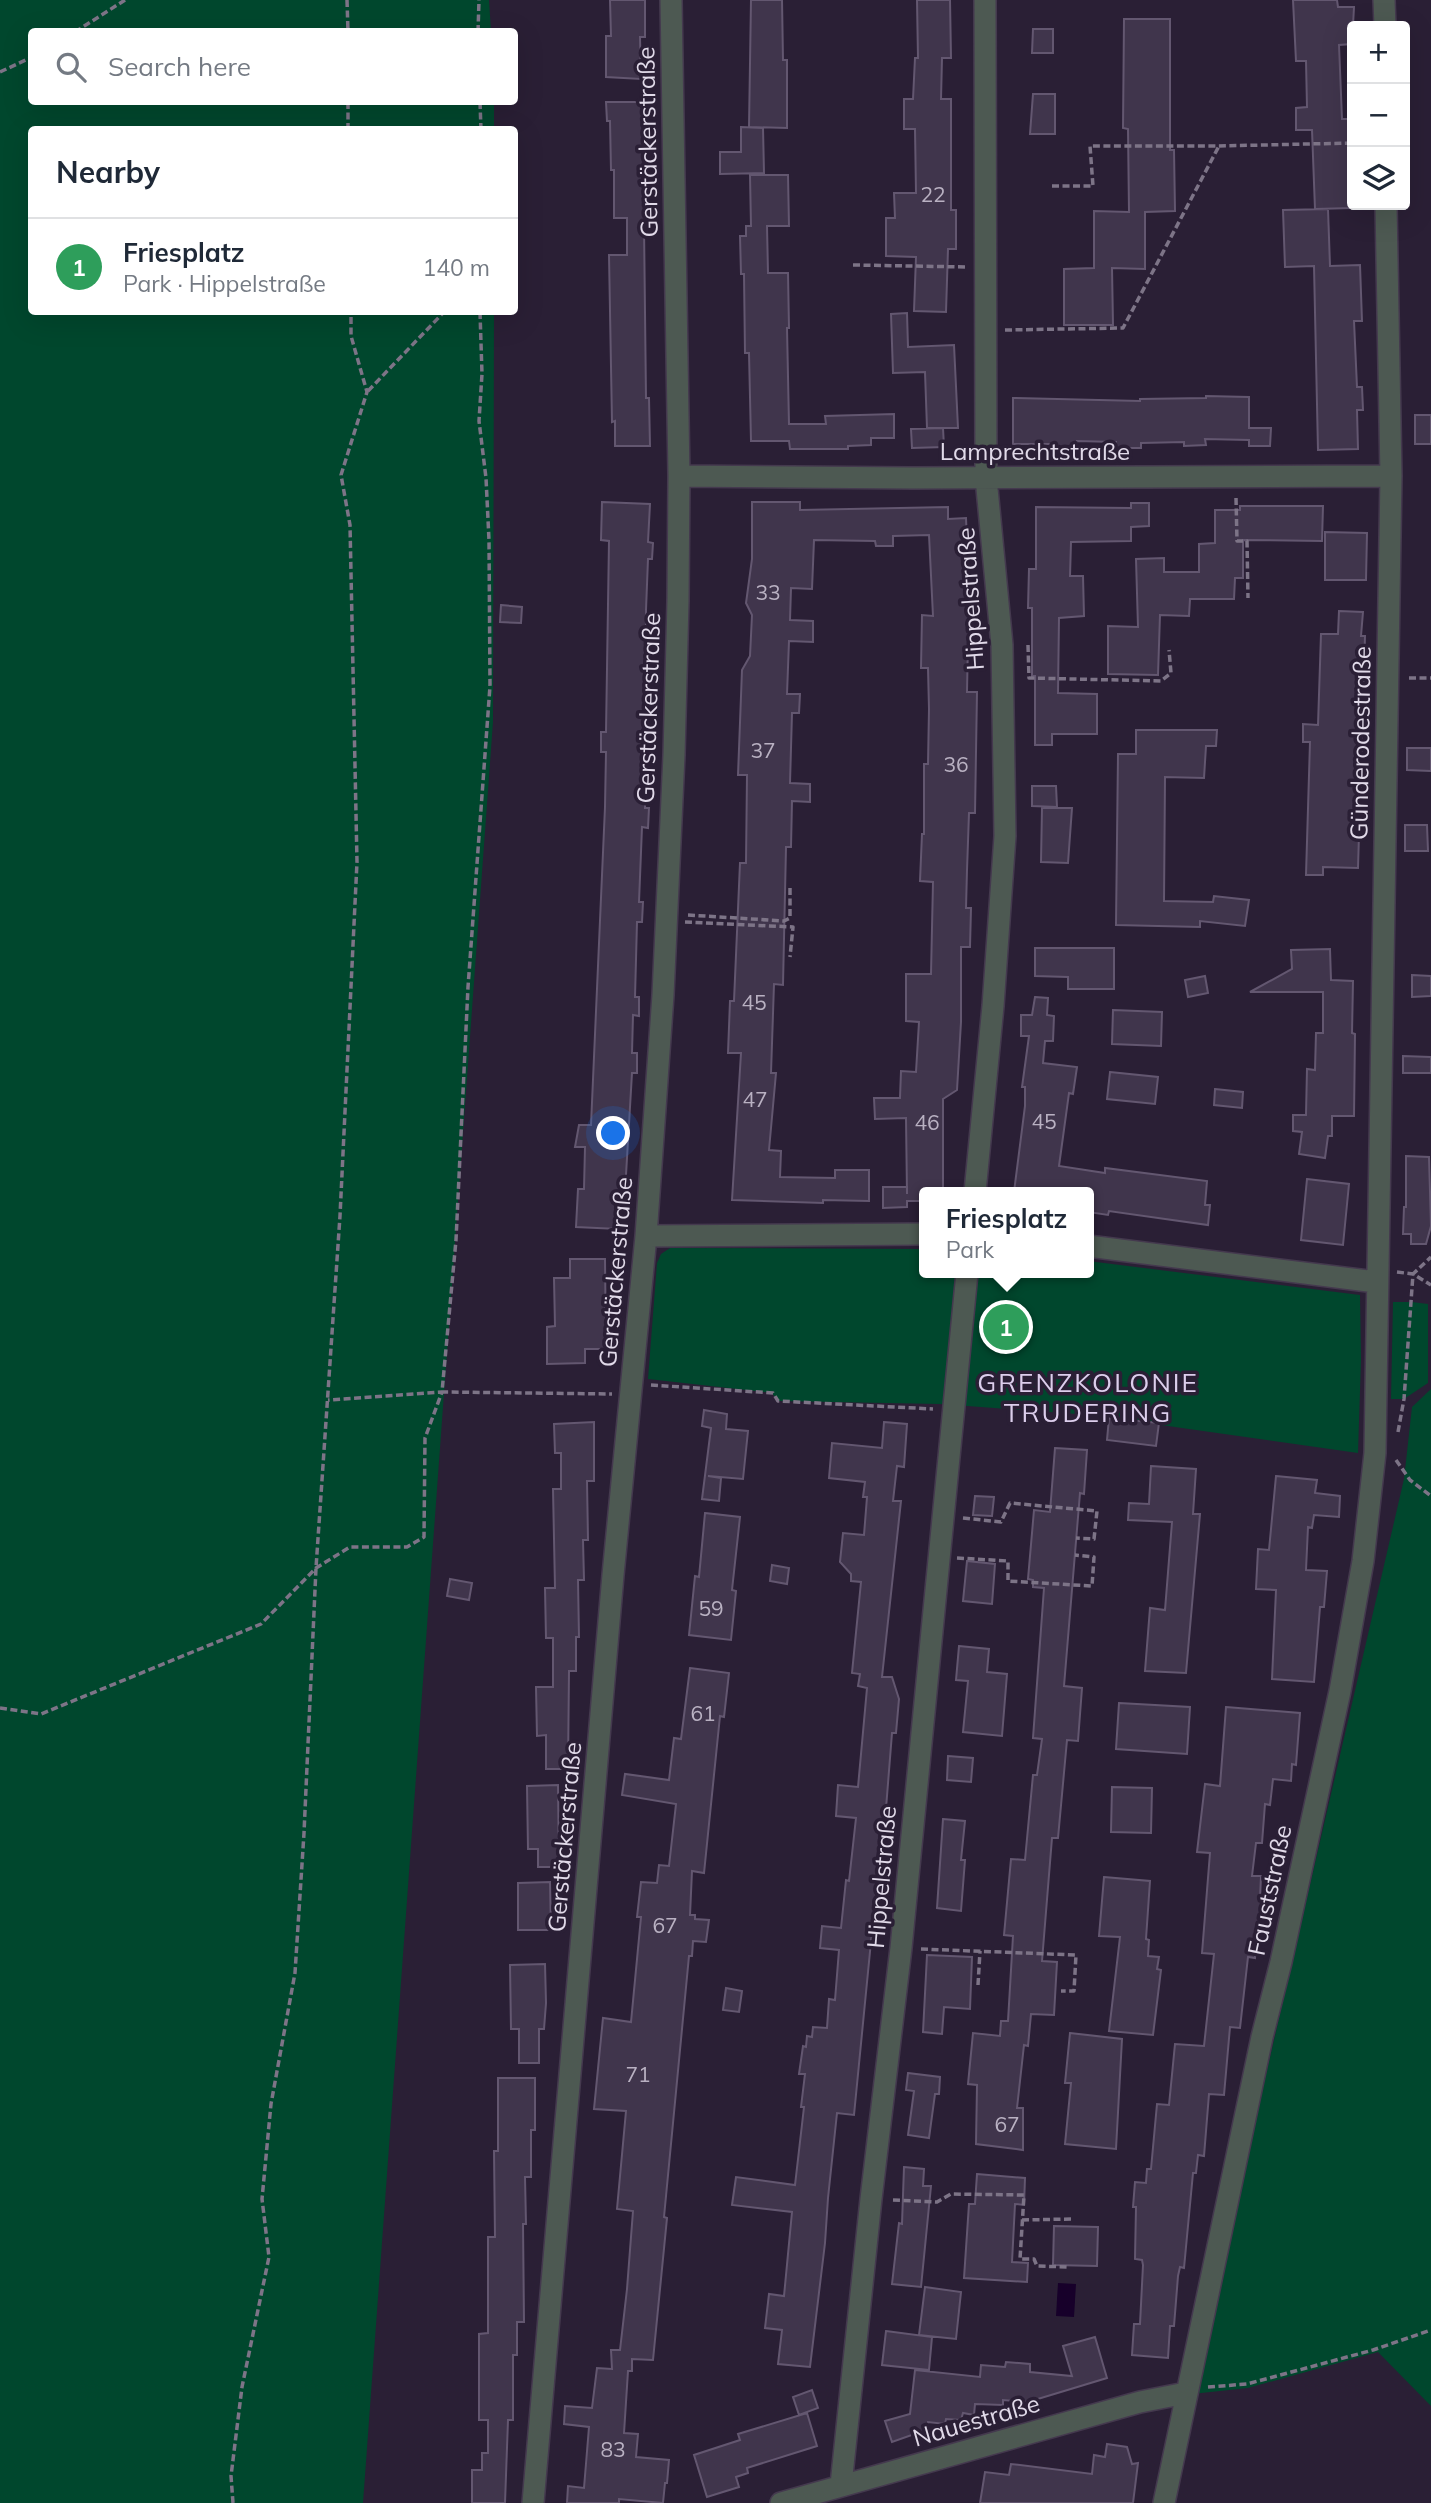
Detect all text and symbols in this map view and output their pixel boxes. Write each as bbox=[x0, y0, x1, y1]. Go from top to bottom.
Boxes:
map controls bbox=[1347, 21, 1410, 210]
button: + bbox=[1347, 21, 1410, 84]
search box bbox=[28, 28, 518, 105]
street label: Gerstäckerstraße bbox=[630, 46, 664, 238]
icon: search bbox=[52, 48, 90, 86]
text: Search here bbox=[108, 50, 251, 83]
button: − bbox=[1347, 84, 1410, 147]
button: layers bbox=[1347, 147, 1410, 210]
text: Nearby bbox=[56, 153, 160, 191]
house number: 22 bbox=[920, 181, 946, 207]
text: Friesplatz bbox=[123, 236, 245, 269]
text: 1 bbox=[72, 253, 86, 282]
text: 140 m bbox=[422, 253, 490, 282]
text: Park · Hippelstraße bbox=[123, 269, 326, 298]
street label: Lamprechtstraße bbox=[940, 436, 1130, 466]
street label: Hippelstraße bbox=[950, 527, 990, 671]
house number: 33 bbox=[755, 579, 781, 605]
street label: Gerstäckerstraße bbox=[630, 612, 666, 804]
street label: Günderodestraße bbox=[1343, 646, 1377, 840]
house number: 37 bbox=[750, 737, 776, 763]
house number: 36 bbox=[943, 751, 969, 777]
house number: 45 bbox=[741, 989, 767, 1015]
house number: 47 bbox=[742, 1086, 768, 1112]
house number: 45 bbox=[1031, 1108, 1057, 1134]
house number: 46 bbox=[914, 1109, 940, 1135]
your location bbox=[596, 1116, 630, 1150]
street label: Gerstäckerstraße bbox=[592, 1176, 638, 1368]
popup bbox=[919, 1187, 1094, 1278]
text: Friesplatz bbox=[946, 1202, 1067, 1235]
text: Park bbox=[946, 1235, 994, 1264]
pin: 1 bbox=[983, 1301, 1029, 1353]
district label: GRENZKOLONIE TRUDERING bbox=[977, 1366, 1199, 1429]
house number: 59 bbox=[698, 1595, 724, 1621]
house number: 61 bbox=[690, 1700, 716, 1726]
street label: Gerstäckerstraße bbox=[541, 1741, 587, 1933]
street label: Hippelstraße bbox=[860, 1804, 902, 1950]
street label: Fauststraße bbox=[1241, 1822, 1297, 1958]
house number: 67 bbox=[652, 1912, 678, 1938]
house number: 71 bbox=[625, 2061, 651, 2087]
house number: 67 bbox=[994, 2111, 1020, 2137]
street label: Nauestraße bbox=[909, 2388, 1043, 2452]
house number: 83 bbox=[600, 2436, 626, 2462]

